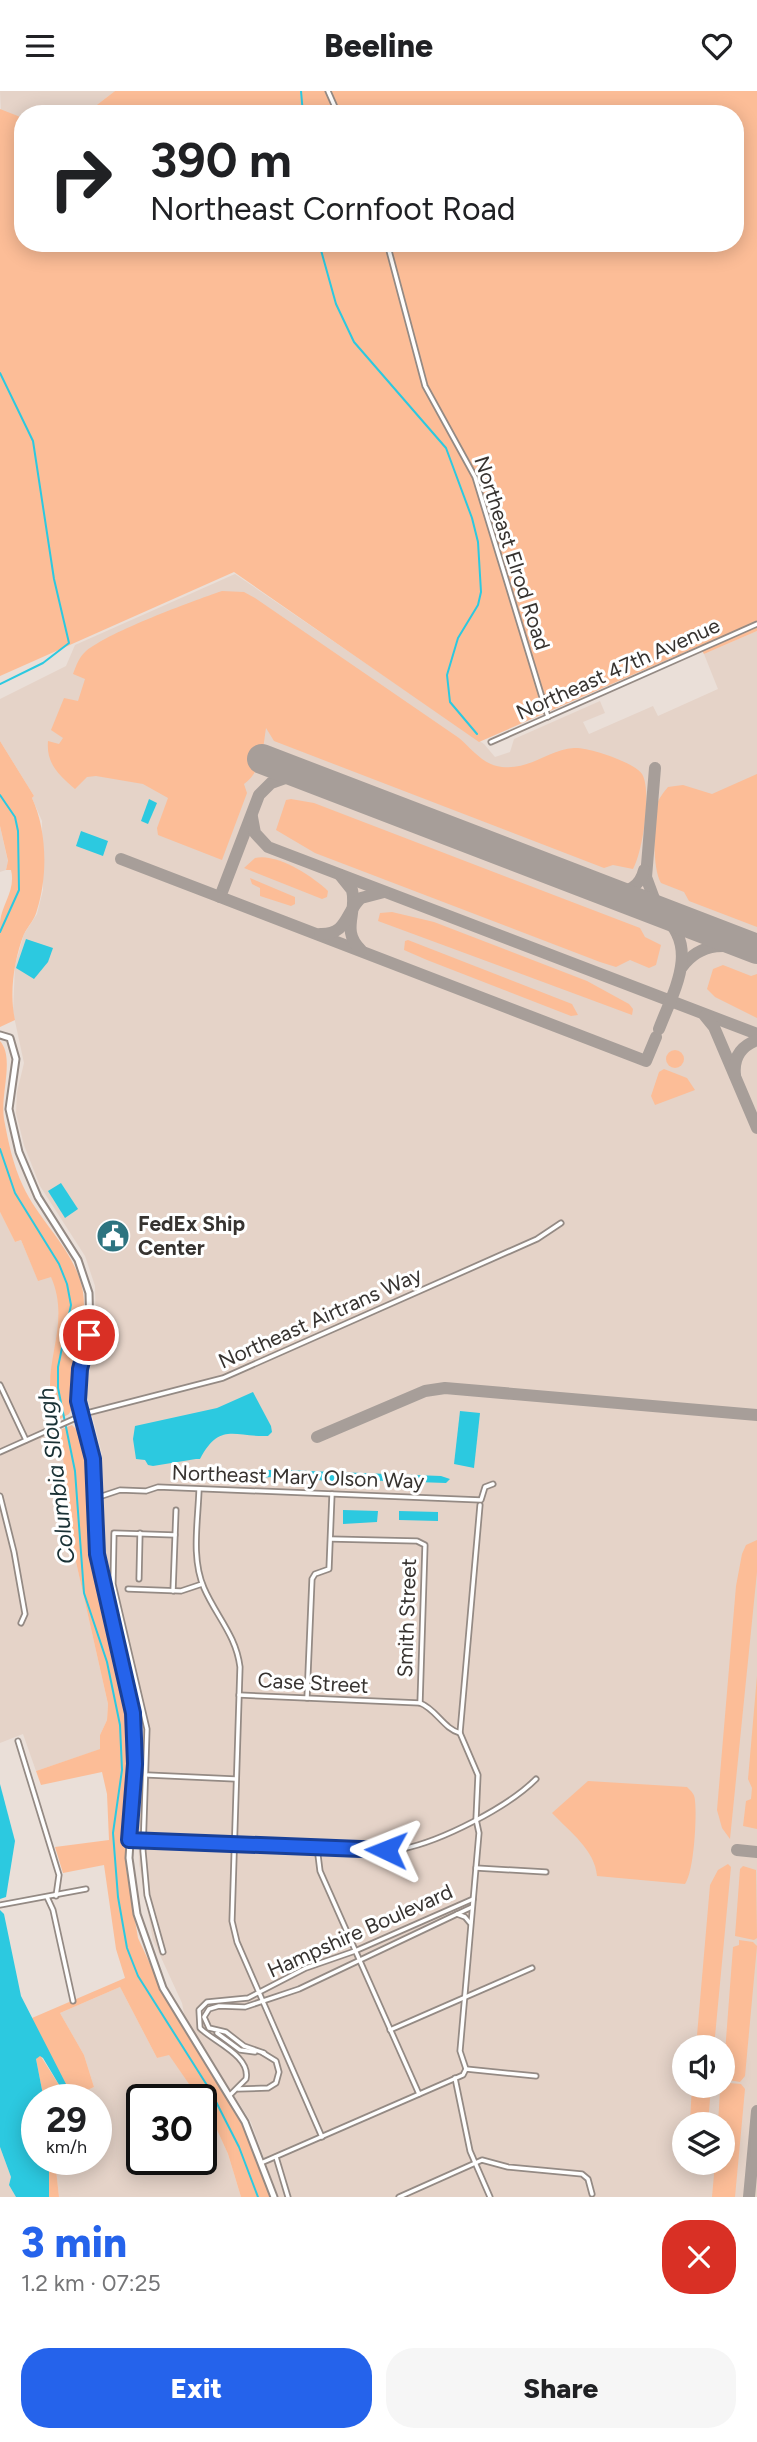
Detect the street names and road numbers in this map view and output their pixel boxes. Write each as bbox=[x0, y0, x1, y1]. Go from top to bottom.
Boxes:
street label: Northeast Elrod Road bbox=[469, 453, 556, 653]
street label: Northeast 47th Avenue bbox=[512, 612, 724, 725]
street label: Northeast Airtrans Way bbox=[214, 1261, 425, 1374]
street label: Northeast Mary Olson Way bbox=[171, 1460, 425, 1493]
street label: Smith Street bbox=[392, 1558, 421, 1678]
street label: Case Street bbox=[257, 1667, 369, 1698]
street label: Hampshire Boulevard bbox=[263, 1878, 456, 1983]

